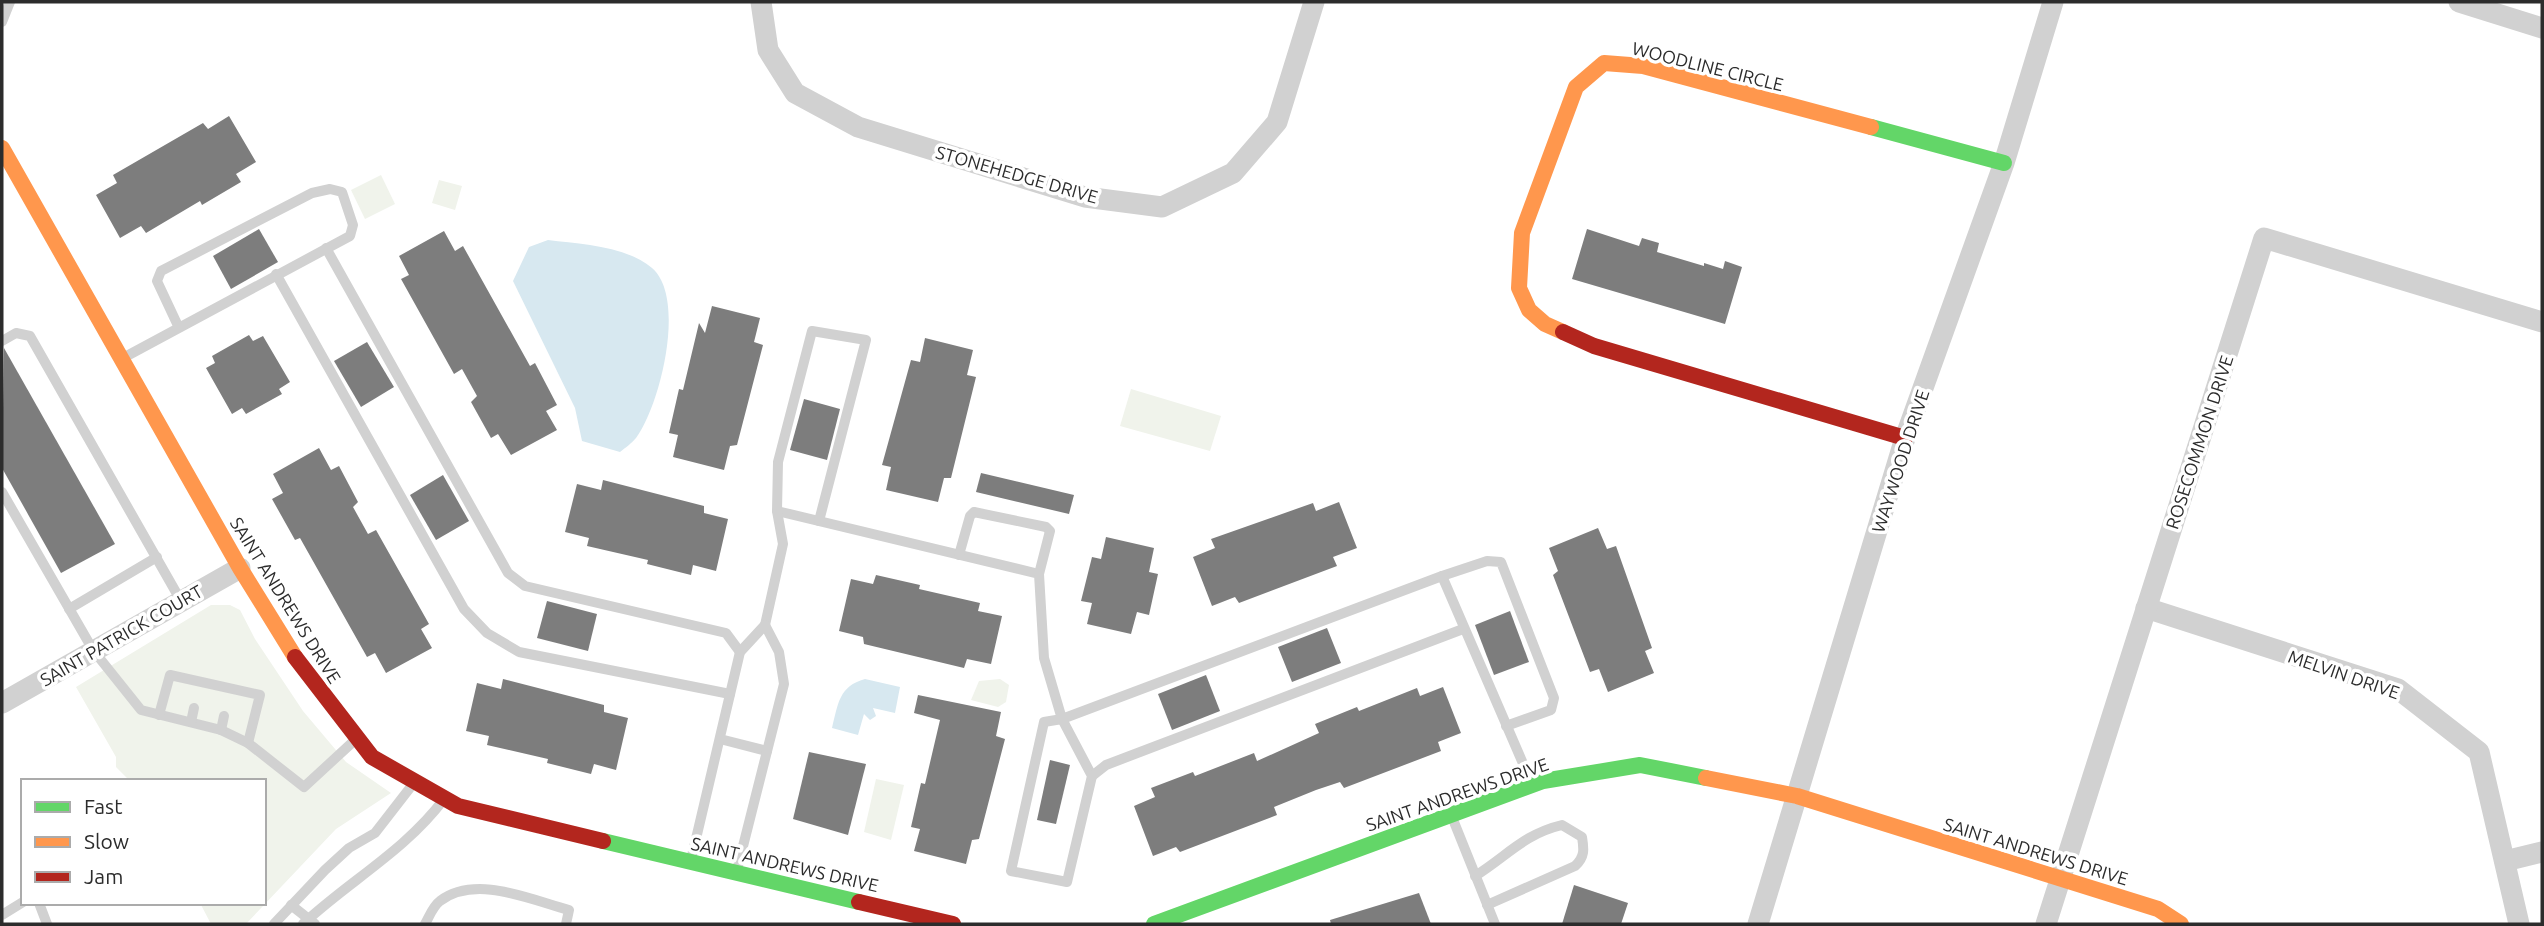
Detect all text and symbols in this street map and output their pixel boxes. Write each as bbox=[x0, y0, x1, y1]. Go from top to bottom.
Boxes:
street label: WOODLINE CIRCLE bbox=[1630, 38, 1786, 94]
street label: STONEHEDGE DRIVE bbox=[934, 141, 1100, 207]
street label: ROSECOMMON DRIVE bbox=[2161, 353, 2237, 531]
street label: WAYWOOD DRIVE bbox=[1867, 387, 1933, 535]
street label: SAINT ANDREWS DRIVE bbox=[227, 513, 345, 687]
street label: SAINT PATRICK COURT bbox=[36, 580, 206, 690]
street label: MELVIN DRIVE bbox=[2286, 646, 2402, 702]
street label: SAINT ANDREWS DRIVE bbox=[1363, 753, 1551, 835]
legend bbox=[21, 779, 266, 905]
text: Fast bbox=[84, 794, 122, 818]
street label: SAINT ANDREWS DRIVE bbox=[1941, 813, 2131, 889]
text: Slow bbox=[84, 829, 129, 853]
street label: SAINT ANDREWS DRIVE bbox=[689, 833, 881, 895]
text: Jam bbox=[84, 864, 123, 888]

